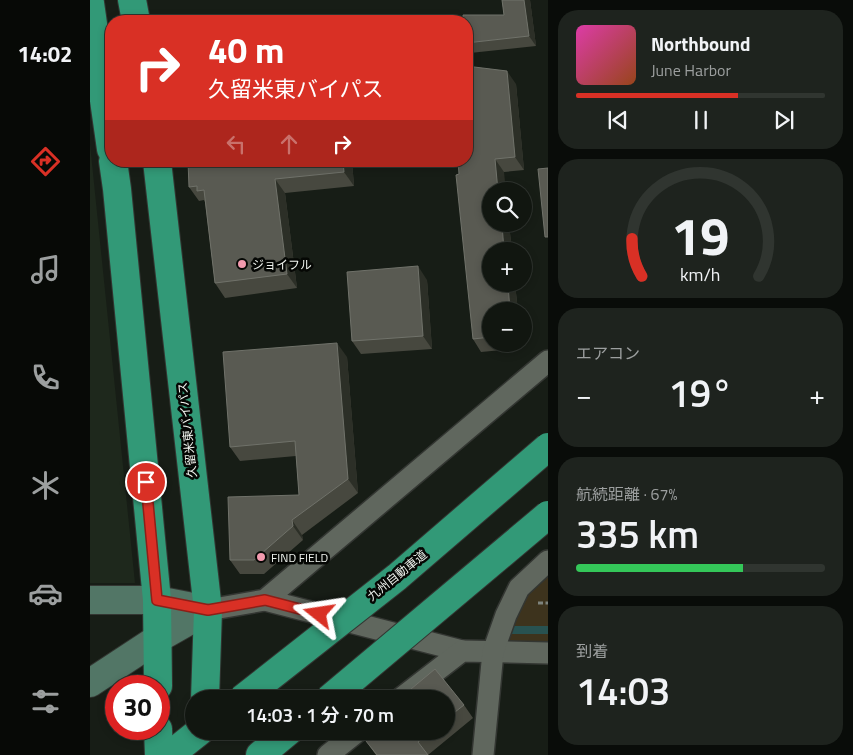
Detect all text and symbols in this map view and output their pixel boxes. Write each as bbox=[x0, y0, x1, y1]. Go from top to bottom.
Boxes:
text: 40 m bbox=[208, 23, 284, 77]
text: Northbound bbox=[651, 29, 751, 58]
icon: right bbox=[125, 35, 190, 100]
text: 14:02 bbox=[18, 37, 72, 71]
text: June Harbor bbox=[651, 58, 731, 82]
text: 久留米東バイパス bbox=[208, 72, 384, 106]
icon: previous bbox=[604, 106, 632, 134]
icon: pause bbox=[687, 106, 715, 134]
icon: next bbox=[770, 106, 798, 134]
icon: left bbox=[222, 130, 250, 158]
icon: ahead bbox=[275, 130, 303, 158]
icon: right bbox=[328, 130, 356, 158]
icon: directions bbox=[28, 144, 63, 179]
map controls bbox=[482, 182, 532, 352]
button: search bbox=[482, 182, 532, 232]
text: 19 bbox=[671, 196, 730, 275]
button: + bbox=[482, 242, 532, 292]
icon: music bbox=[28, 252, 63, 287]
place label: ジョイフル bbox=[252, 255, 312, 274]
marker: ジョイフル bbox=[236, 258, 248, 270]
text: km/h bbox=[680, 261, 721, 288]
button: − bbox=[482, 302, 532, 352]
text: エアコン bbox=[576, 341, 640, 365]
icon: phone bbox=[28, 360, 63, 395]
text: 19° bbox=[669, 364, 732, 422]
text: − bbox=[576, 373, 592, 416]
text: + bbox=[809, 373, 825, 416]
street label: 久留米東バイパス bbox=[173, 381, 201, 479]
pin bbox=[125, 461, 167, 503]
icon: climate bbox=[28, 468, 63, 503]
icon: arrive bbox=[132, 468, 160, 496]
text: 航続距離 · 67% bbox=[576, 482, 677, 506]
text: 335 km bbox=[576, 505, 699, 563]
street label: 九州自動車道 bbox=[363, 545, 431, 605]
place label: FIND FIELD bbox=[271, 548, 328, 567]
marker: FIND FIELD bbox=[255, 551, 267, 563]
icon: car bbox=[28, 576, 63, 611]
position arrow bbox=[292, 587, 344, 639]
text: 到着 bbox=[576, 639, 608, 663]
text: 14:03 bbox=[576, 662, 670, 720]
speed limit sign: 30 bbox=[105, 675, 170, 740]
icon: filters bbox=[28, 684, 63, 719]
text: 14:03 · 1 分 · 70 m bbox=[246, 700, 394, 729]

